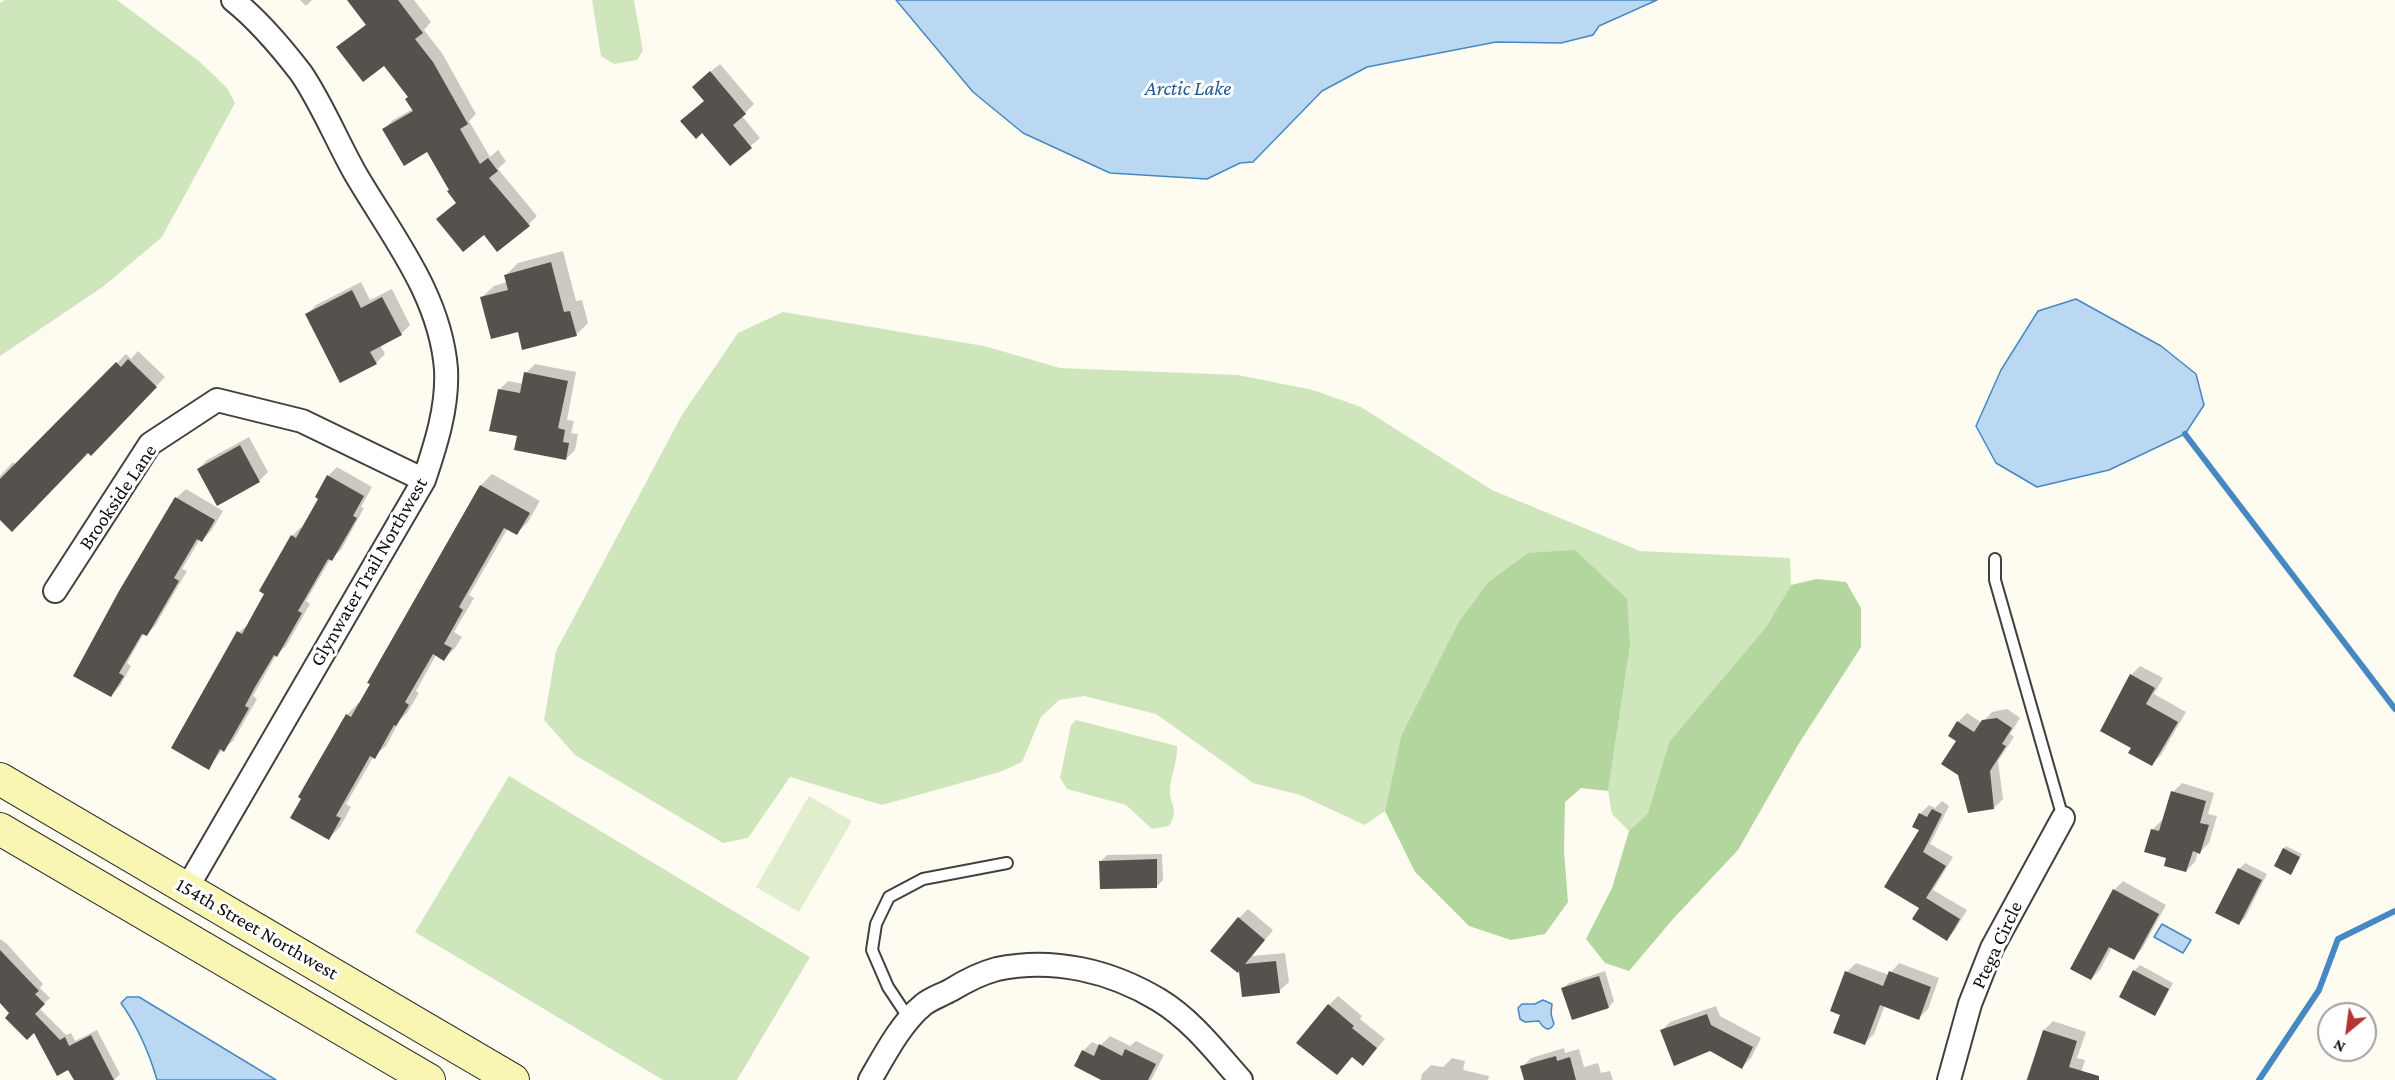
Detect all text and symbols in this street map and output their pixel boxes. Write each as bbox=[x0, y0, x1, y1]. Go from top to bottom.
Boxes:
water label: Arctic Lake bbox=[1145, 76, 1231, 102]
street label: Brookside Lane bbox=[74, 440, 162, 554]
street label: Glynwater Trail Northwest bbox=[305, 473, 433, 671]
street label: 154th Street Northwest bbox=[172, 873, 342, 985]
street label: Ptega Circle bbox=[1966, 897, 2028, 993]
north arrow bbox=[2317, 1002, 2377, 1062]
text: N bbox=[2330, 1036, 2348, 1057]

